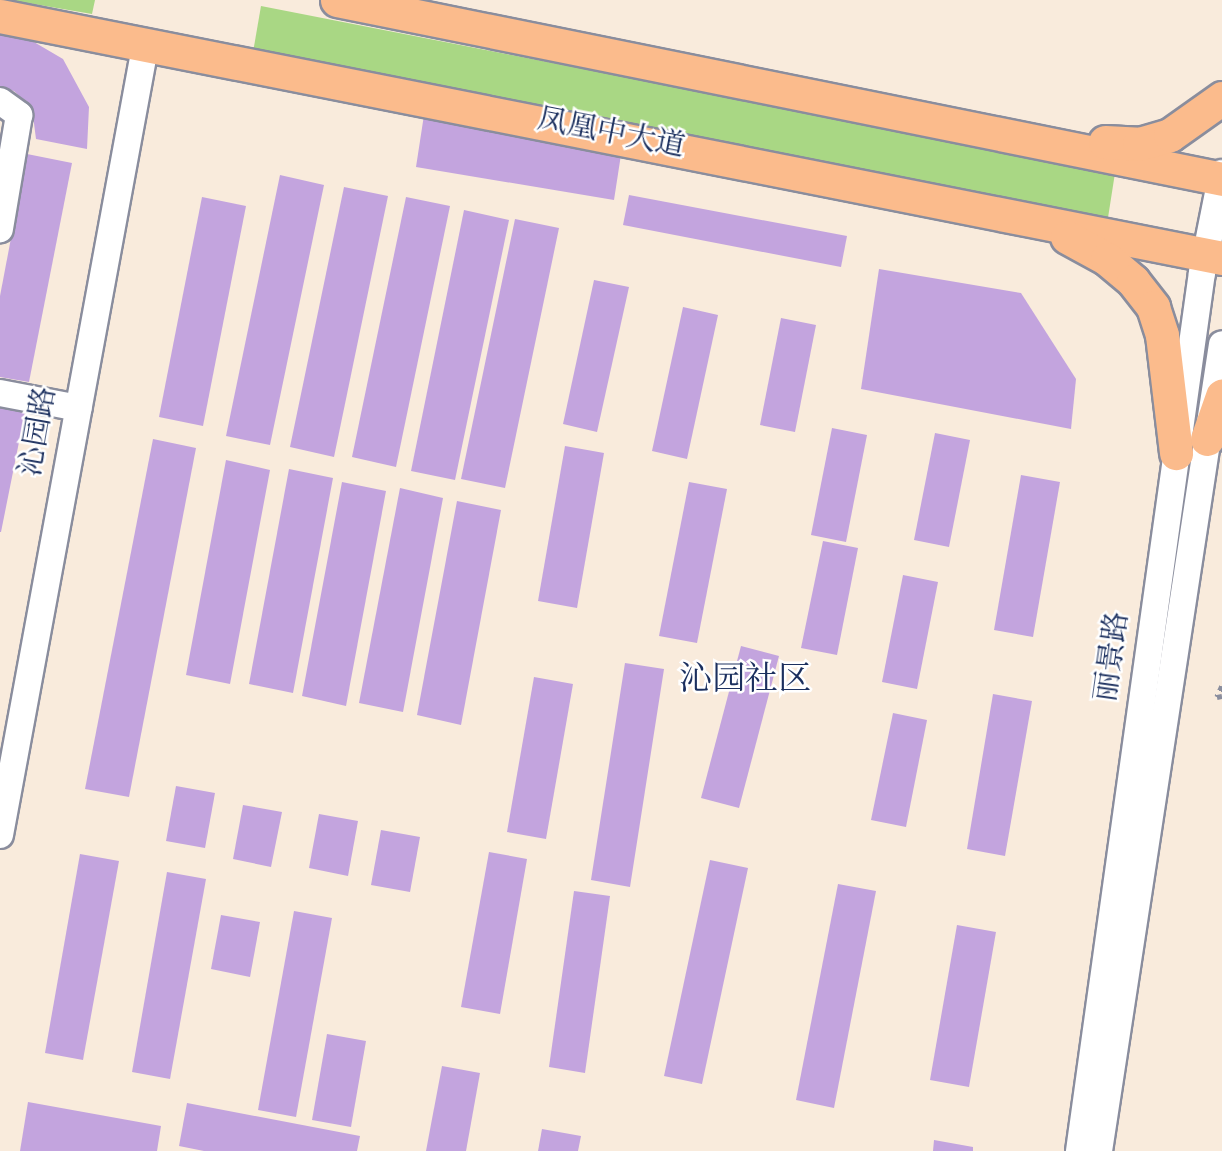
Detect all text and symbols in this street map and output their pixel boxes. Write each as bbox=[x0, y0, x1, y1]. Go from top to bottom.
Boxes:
street label: 凤凰中大道 bbox=[534, 103, 688, 167]
street label: 沁园路 bbox=[14, 385, 66, 479]
street label: 丽景路 bbox=[1090, 610, 1138, 704]
district label: 沁园社区 bbox=[679, 662, 811, 702]

